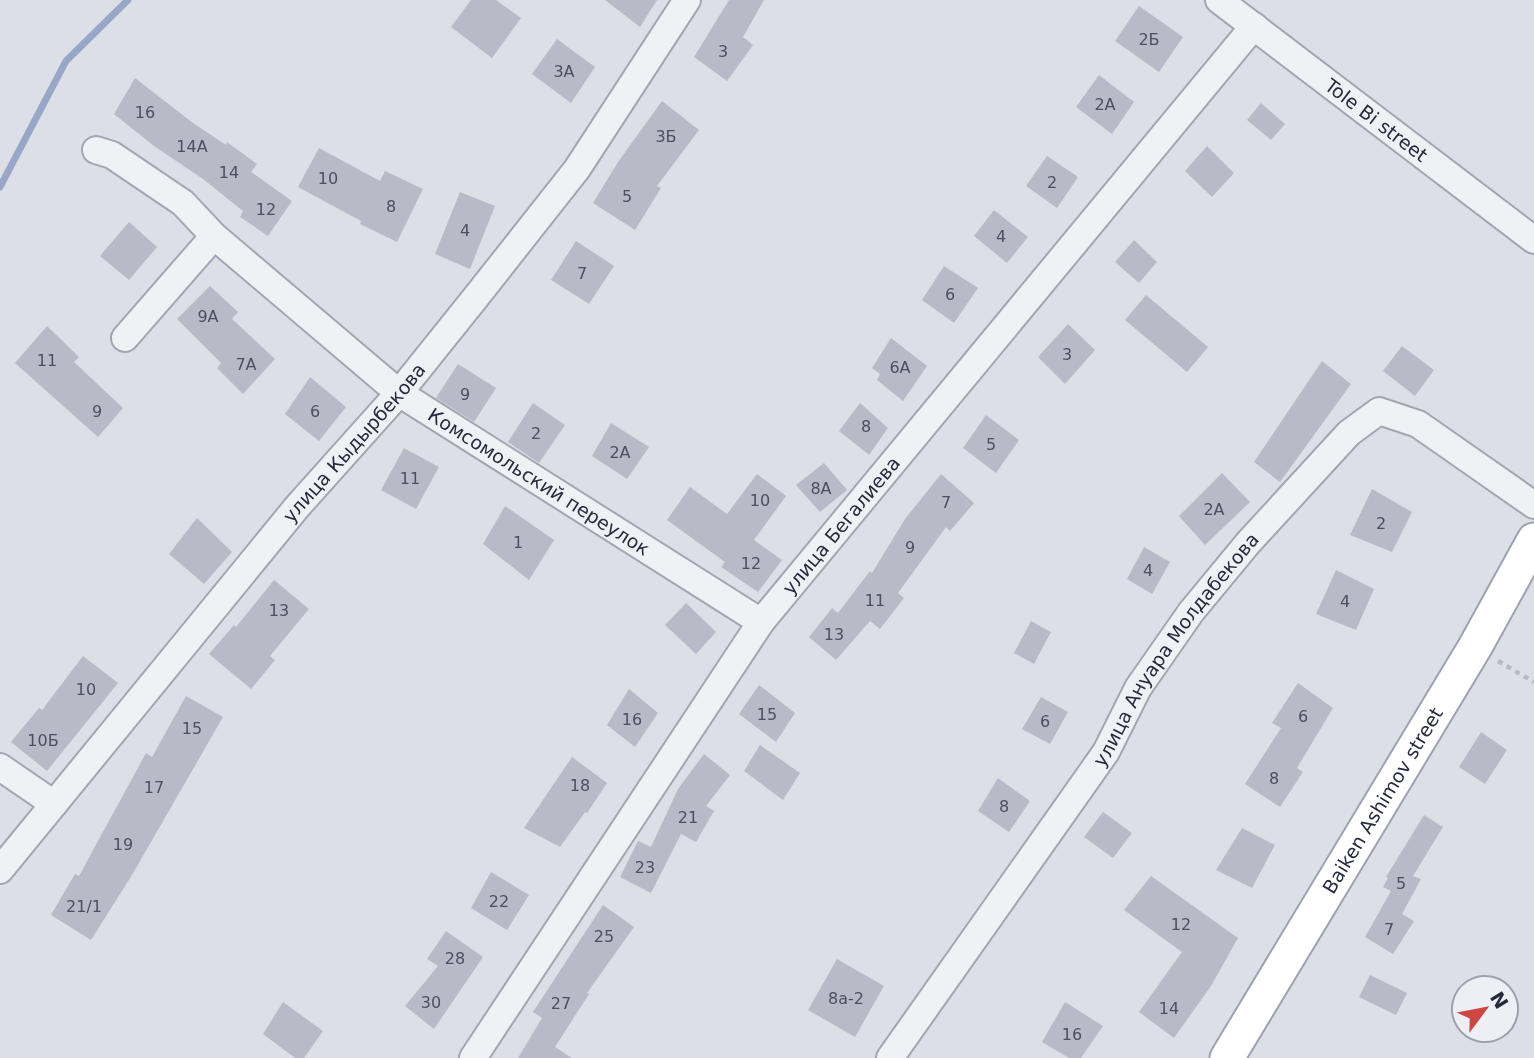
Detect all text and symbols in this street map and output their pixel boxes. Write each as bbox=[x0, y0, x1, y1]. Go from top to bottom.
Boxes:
house number: 2Б bbox=[1138, 30, 1160, 49]
house number: 3 bbox=[718, 42, 728, 61]
house number: 3А bbox=[553, 62, 575, 81]
street label: Tole Bi street bbox=[1320, 73, 1432, 166]
house number: 2А bbox=[1094, 95, 1116, 114]
house number: 16 bbox=[135, 103, 155, 122]
house number: 3Б bbox=[655, 127, 677, 146]
house number: 14А bbox=[176, 137, 208, 156]
house number: 14 bbox=[219, 163, 239, 182]
house number: 10 bbox=[318, 169, 338, 188]
house number: 2 bbox=[1047, 173, 1057, 192]
house number: 5 bbox=[622, 187, 632, 206]
house number: 8 bbox=[386, 197, 396, 216]
house number: 12 bbox=[256, 200, 276, 219]
house number: 4 bbox=[460, 221, 470, 240]
house number: 4 bbox=[996, 227, 1006, 246]
house number: 7 bbox=[577, 264, 587, 283]
house number: 6 bbox=[945, 285, 955, 304]
house number: 9А bbox=[197, 307, 219, 326]
house number: 3 bbox=[1062, 345, 1072, 364]
house number: 11 bbox=[37, 351, 57, 370]
house number: 7А bbox=[235, 355, 257, 374]
house number: 6А bbox=[889, 358, 911, 377]
street label: улица Кыдырбекова bbox=[278, 359, 430, 527]
house number: 9 bbox=[460, 385, 470, 404]
house number: 9 bbox=[92, 402, 102, 421]
house number: 6 bbox=[310, 402, 320, 421]
street label: Комсомольский переулок bbox=[424, 403, 654, 560]
house number: 8 bbox=[861, 417, 871, 436]
house number: 2 bbox=[531, 424, 541, 443]
house number: 5 bbox=[986, 435, 996, 454]
house number: 2А bbox=[609, 443, 631, 462]
street label: улица Бегалиева bbox=[778, 452, 904, 599]
house number: 11 bbox=[400, 469, 420, 488]
house number: 8А bbox=[810, 479, 832, 498]
house number: 10 bbox=[750, 491, 770, 510]
house number: 7 bbox=[941, 493, 951, 512]
house number: 2А bbox=[1203, 500, 1225, 519]
house number: 2 bbox=[1376, 514, 1386, 533]
street label: улица Ануара Молдабекова bbox=[1088, 528, 1263, 771]
house number: 1 bbox=[513, 533, 523, 552]
house number: 9 bbox=[905, 538, 915, 557]
house number: 12 bbox=[741, 554, 761, 573]
house number: 4 bbox=[1143, 561, 1153, 580]
house number: 11 bbox=[865, 591, 885, 610]
house number: 4 bbox=[1340, 592, 1350, 611]
house number: 13 bbox=[269, 601, 289, 620]
house number: 13 bbox=[824, 625, 844, 644]
house number: 10 bbox=[76, 680, 96, 699]
street label: Baiken Ashimov street bbox=[1318, 703, 1447, 897]
house number: 15 bbox=[757, 705, 777, 724]
house number: 6 bbox=[1298, 707, 1308, 726]
house number: 16 bbox=[622, 710, 642, 729]
house number: 6 bbox=[1040, 712, 1050, 731]
house number: 15 bbox=[182, 719, 202, 738]
house number: 10Б bbox=[27, 731, 59, 750]
house number: 8 bbox=[1269, 769, 1279, 788]
house number: 18 bbox=[570, 776, 590, 795]
house number: 17 bbox=[144, 778, 164, 797]
house number: 8 bbox=[999, 797, 1009, 816]
house number: 21 bbox=[678, 808, 698, 827]
house number: 19 bbox=[113, 835, 133, 854]
house number: 23 bbox=[635, 858, 655, 877]
house number: 5 bbox=[1396, 874, 1406, 893]
house number: 22 bbox=[489, 892, 509, 911]
house number: 21/1 bbox=[66, 897, 102, 916]
house number: 12 bbox=[1171, 915, 1191, 934]
house number: 7 bbox=[1384, 920, 1394, 939]
house number: 25 bbox=[594, 927, 614, 946]
house number: 28 bbox=[445, 949, 465, 968]
north arrow bbox=[1450, 974, 1520, 1044]
text: N bbox=[1486, 987, 1513, 1013]
house number: 8а-2 bbox=[828, 989, 864, 1008]
house number: 30 bbox=[421, 993, 441, 1012]
house number: 27 bbox=[551, 994, 571, 1013]
house number: 14 bbox=[1159, 999, 1179, 1018]
house number: 16 bbox=[1062, 1025, 1082, 1044]

